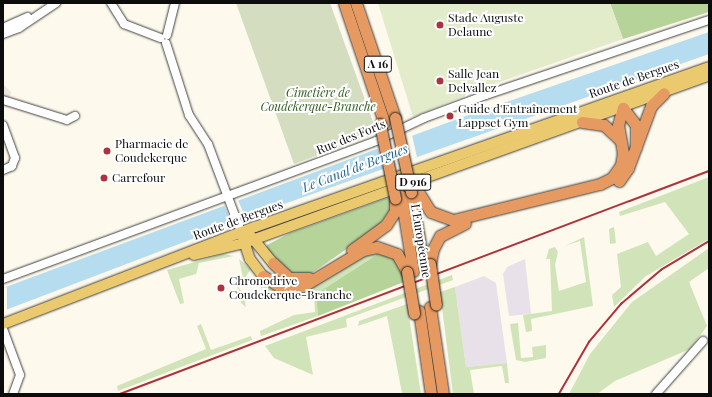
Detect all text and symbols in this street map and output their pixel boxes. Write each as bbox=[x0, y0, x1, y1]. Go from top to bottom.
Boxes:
place label: Stade Auguste Delaune bbox=[448, 11, 524, 39]
marker: Stade Auguste Delaune bbox=[435, 20, 445, 30]
road number: A 16 bbox=[363, 55, 393, 73]
street label: Route de Bergues bbox=[587, 57, 681, 101]
place label: Salle Jean Delvallez bbox=[448, 67, 499, 95]
marker: Salle Jean Delvallez bbox=[435, 76, 445, 86]
park label: Cimetière de Coudekerque-Branche bbox=[260, 86, 376, 114]
place label: Guide d'Entraînement Lappset Gym bbox=[458, 102, 577, 130]
marker: Guide d'Entraînement Lappset Gym bbox=[445, 111, 455, 121]
street label: Rue des Forts bbox=[314, 117, 388, 157]
place label: Pharmacie de Coudekerque bbox=[115, 137, 188, 165]
water label: Le Canal de Bergues bbox=[300, 141, 410, 195]
marker: Pharmacie de Coudekerque bbox=[102, 146, 112, 156]
place label: Carrefour bbox=[112, 171, 165, 185]
marker: Carrefour bbox=[99, 173, 109, 183]
road number: D 916 bbox=[395, 173, 431, 191]
street label: Route de Bergues bbox=[191, 197, 285, 243]
street label: L'Européenne bbox=[408, 203, 434, 279]
place label: Chronodrive Coudekerque-Branche bbox=[229, 274, 352, 302]
marker: Chronodrive Coudekerque-Branche bbox=[216, 283, 226, 293]

